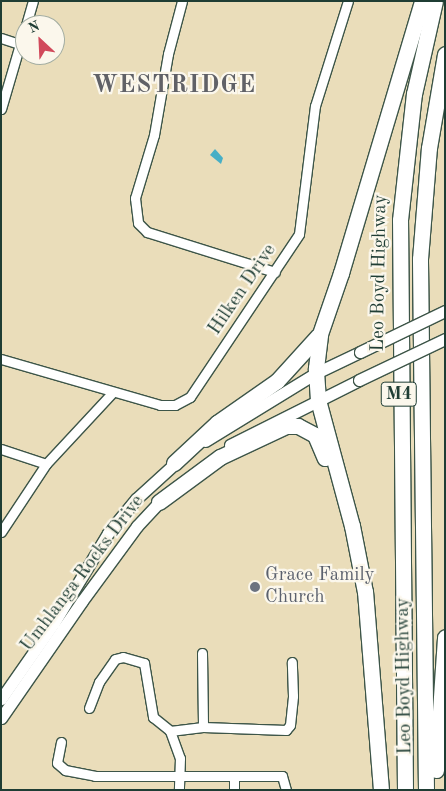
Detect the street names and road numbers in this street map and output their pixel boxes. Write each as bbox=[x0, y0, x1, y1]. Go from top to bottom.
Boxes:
street label: Leo Boyd Highway bbox=[367, 194, 393, 352]
street label: Hilken Drive bbox=[204, 240, 282, 340]
road number: M4 bbox=[380, 378, 418, 409]
street label: Umhlanga Rocks Drive bbox=[17, 491, 149, 657]
street label: Leo Boyd Highway bbox=[392, 597, 418, 755]

